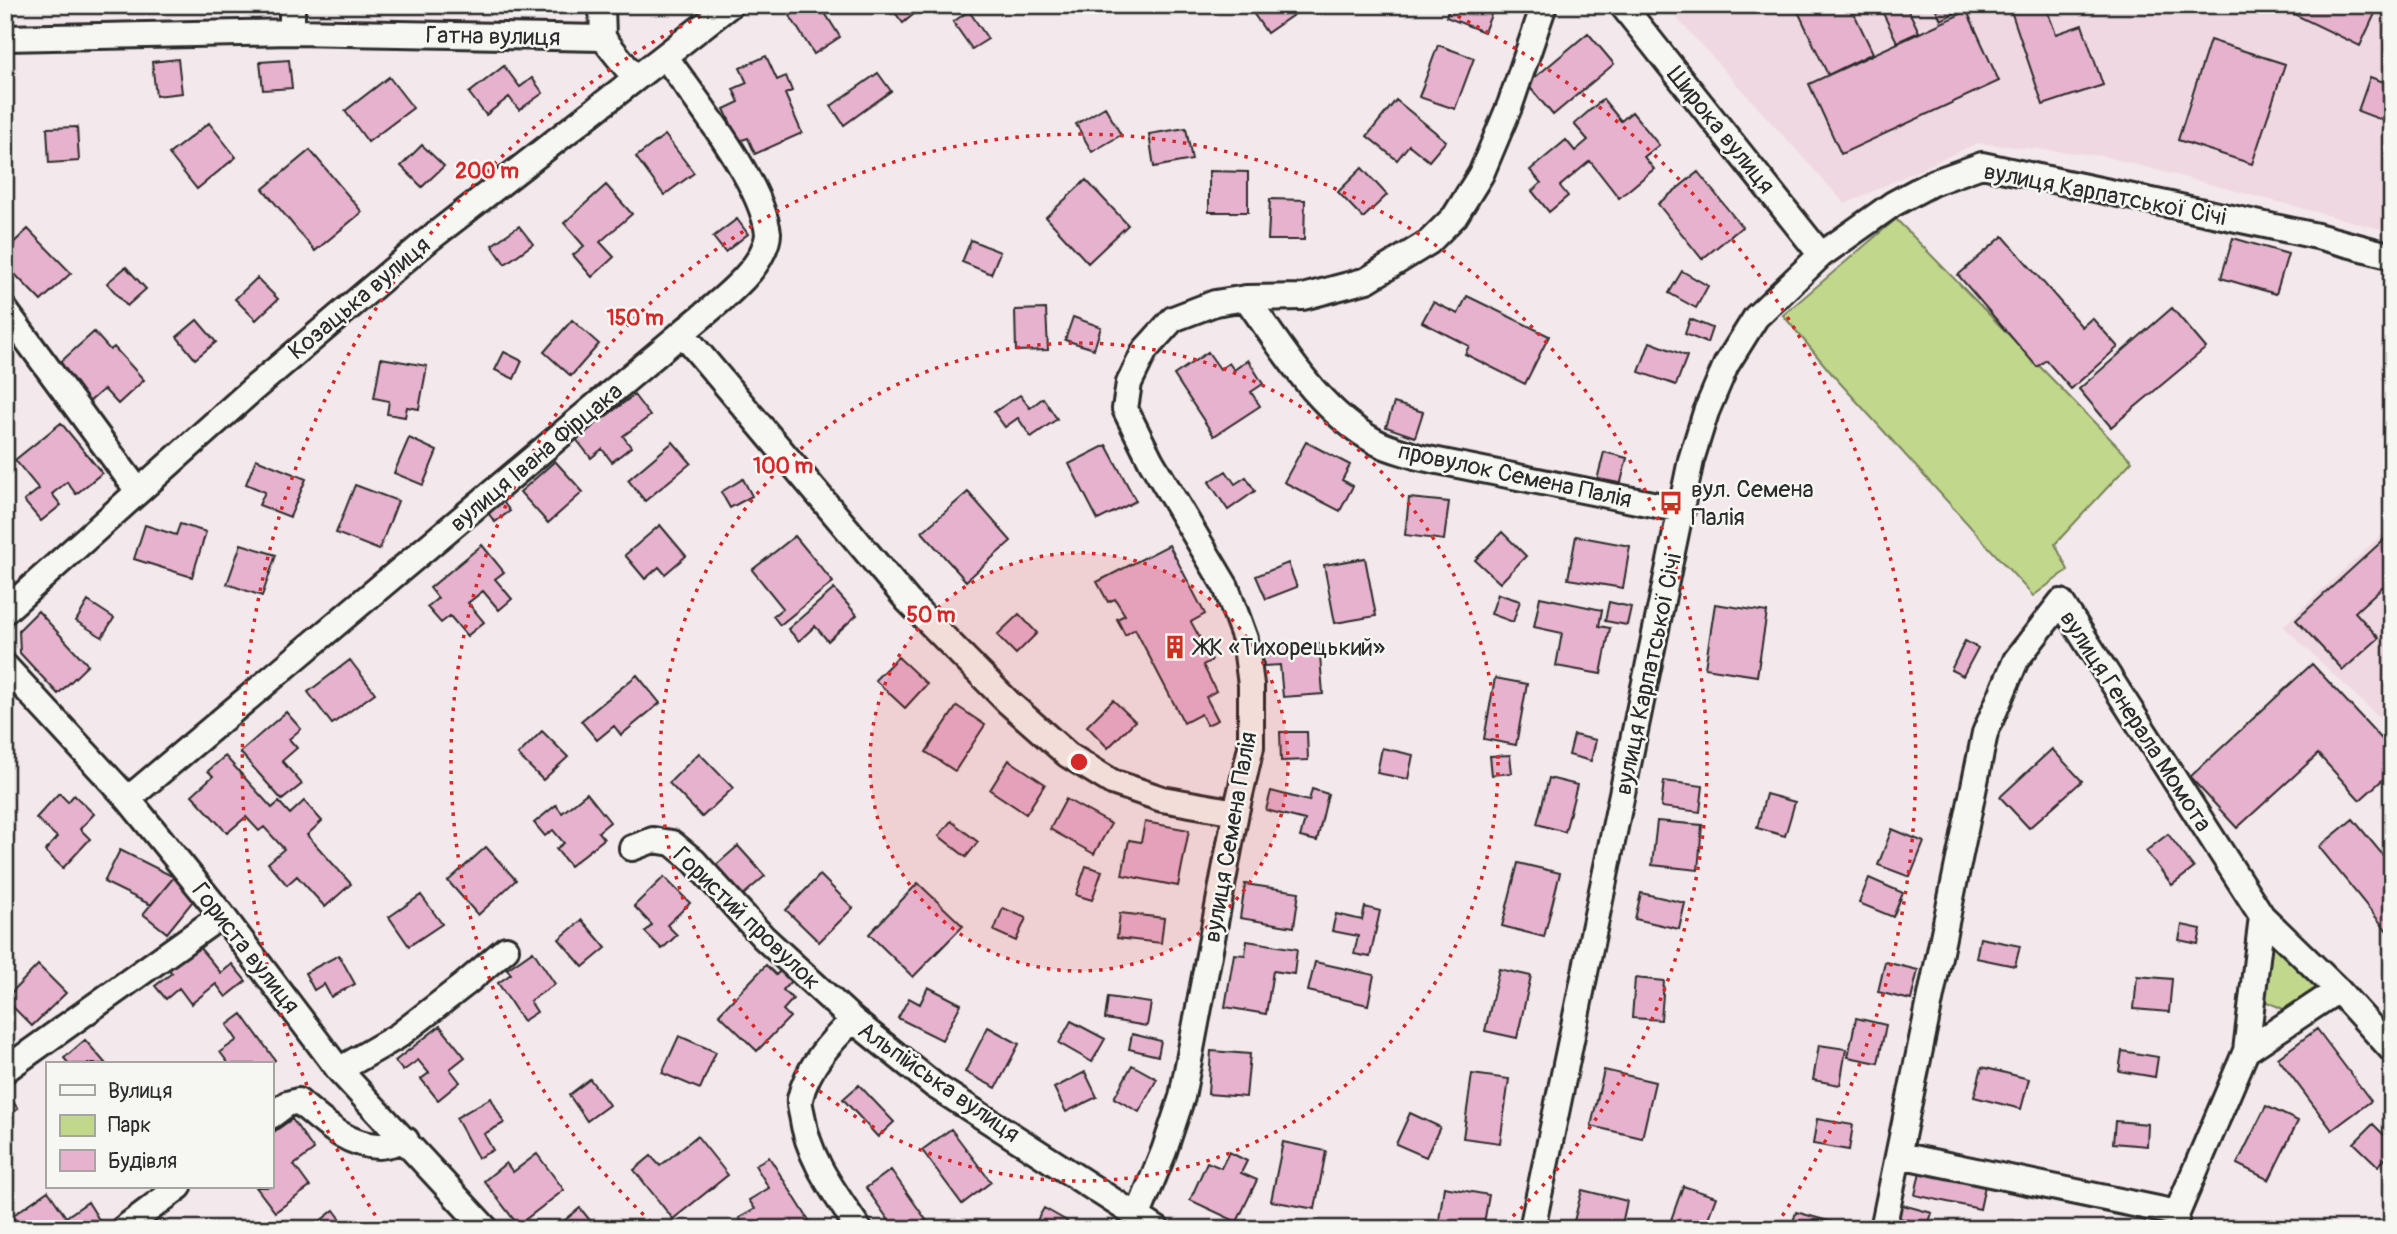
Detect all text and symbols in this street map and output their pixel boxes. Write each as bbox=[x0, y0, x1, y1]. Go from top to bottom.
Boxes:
street label: Гатна вулиця bbox=[425, 21, 561, 52]
street label: Широка вулиця bbox=[1661, 61, 1781, 200]
street label: вулиця Карпатської Січі bbox=[1981, 157, 2228, 232]
text: 200 m bbox=[455, 158, 519, 185]
street label: Козацька вулиця bbox=[283, 231, 436, 366]
text: 150 m bbox=[606, 305, 664, 332]
street label: вулиця Івана Фірцака bbox=[444, 377, 629, 538]
street label: провулок Семена Палія bbox=[1395, 437, 1634, 514]
text: 100 m bbox=[753, 453, 813, 480]
place label: вул. Семена Палія bbox=[1691, 475, 1814, 532]
bus stop icon: вул. Семена Палія bbox=[1657, 489, 1685, 517]
street label: вулиця Карпатської Січі bbox=[1609, 551, 1688, 797]
text: 50 m bbox=[907, 602, 956, 629]
street label: вулиця Генерала Момота bbox=[2053, 605, 2218, 837]
building icon: ЖК «Тихорецький» bbox=[1161, 633, 1189, 661]
place label: ЖК «Тихорецький» bbox=[1191, 633, 1385, 662]
street label: вулиця Семена Палія bbox=[1198, 730, 1263, 945]
centre of rings bbox=[1067, 750, 1091, 774]
street label: Гористий провулок bbox=[667, 841, 826, 996]
street label: Гориста вулиця bbox=[185, 877, 306, 1020]
street label: Альпійська вулиця bbox=[852, 1016, 1025, 1149]
legend bbox=[46, 1062, 273, 1188]
text: Вулиця bbox=[108, 1078, 172, 1105]
text: Парк bbox=[108, 1112, 151, 1139]
text: Будівля bbox=[108, 1148, 177, 1175]

